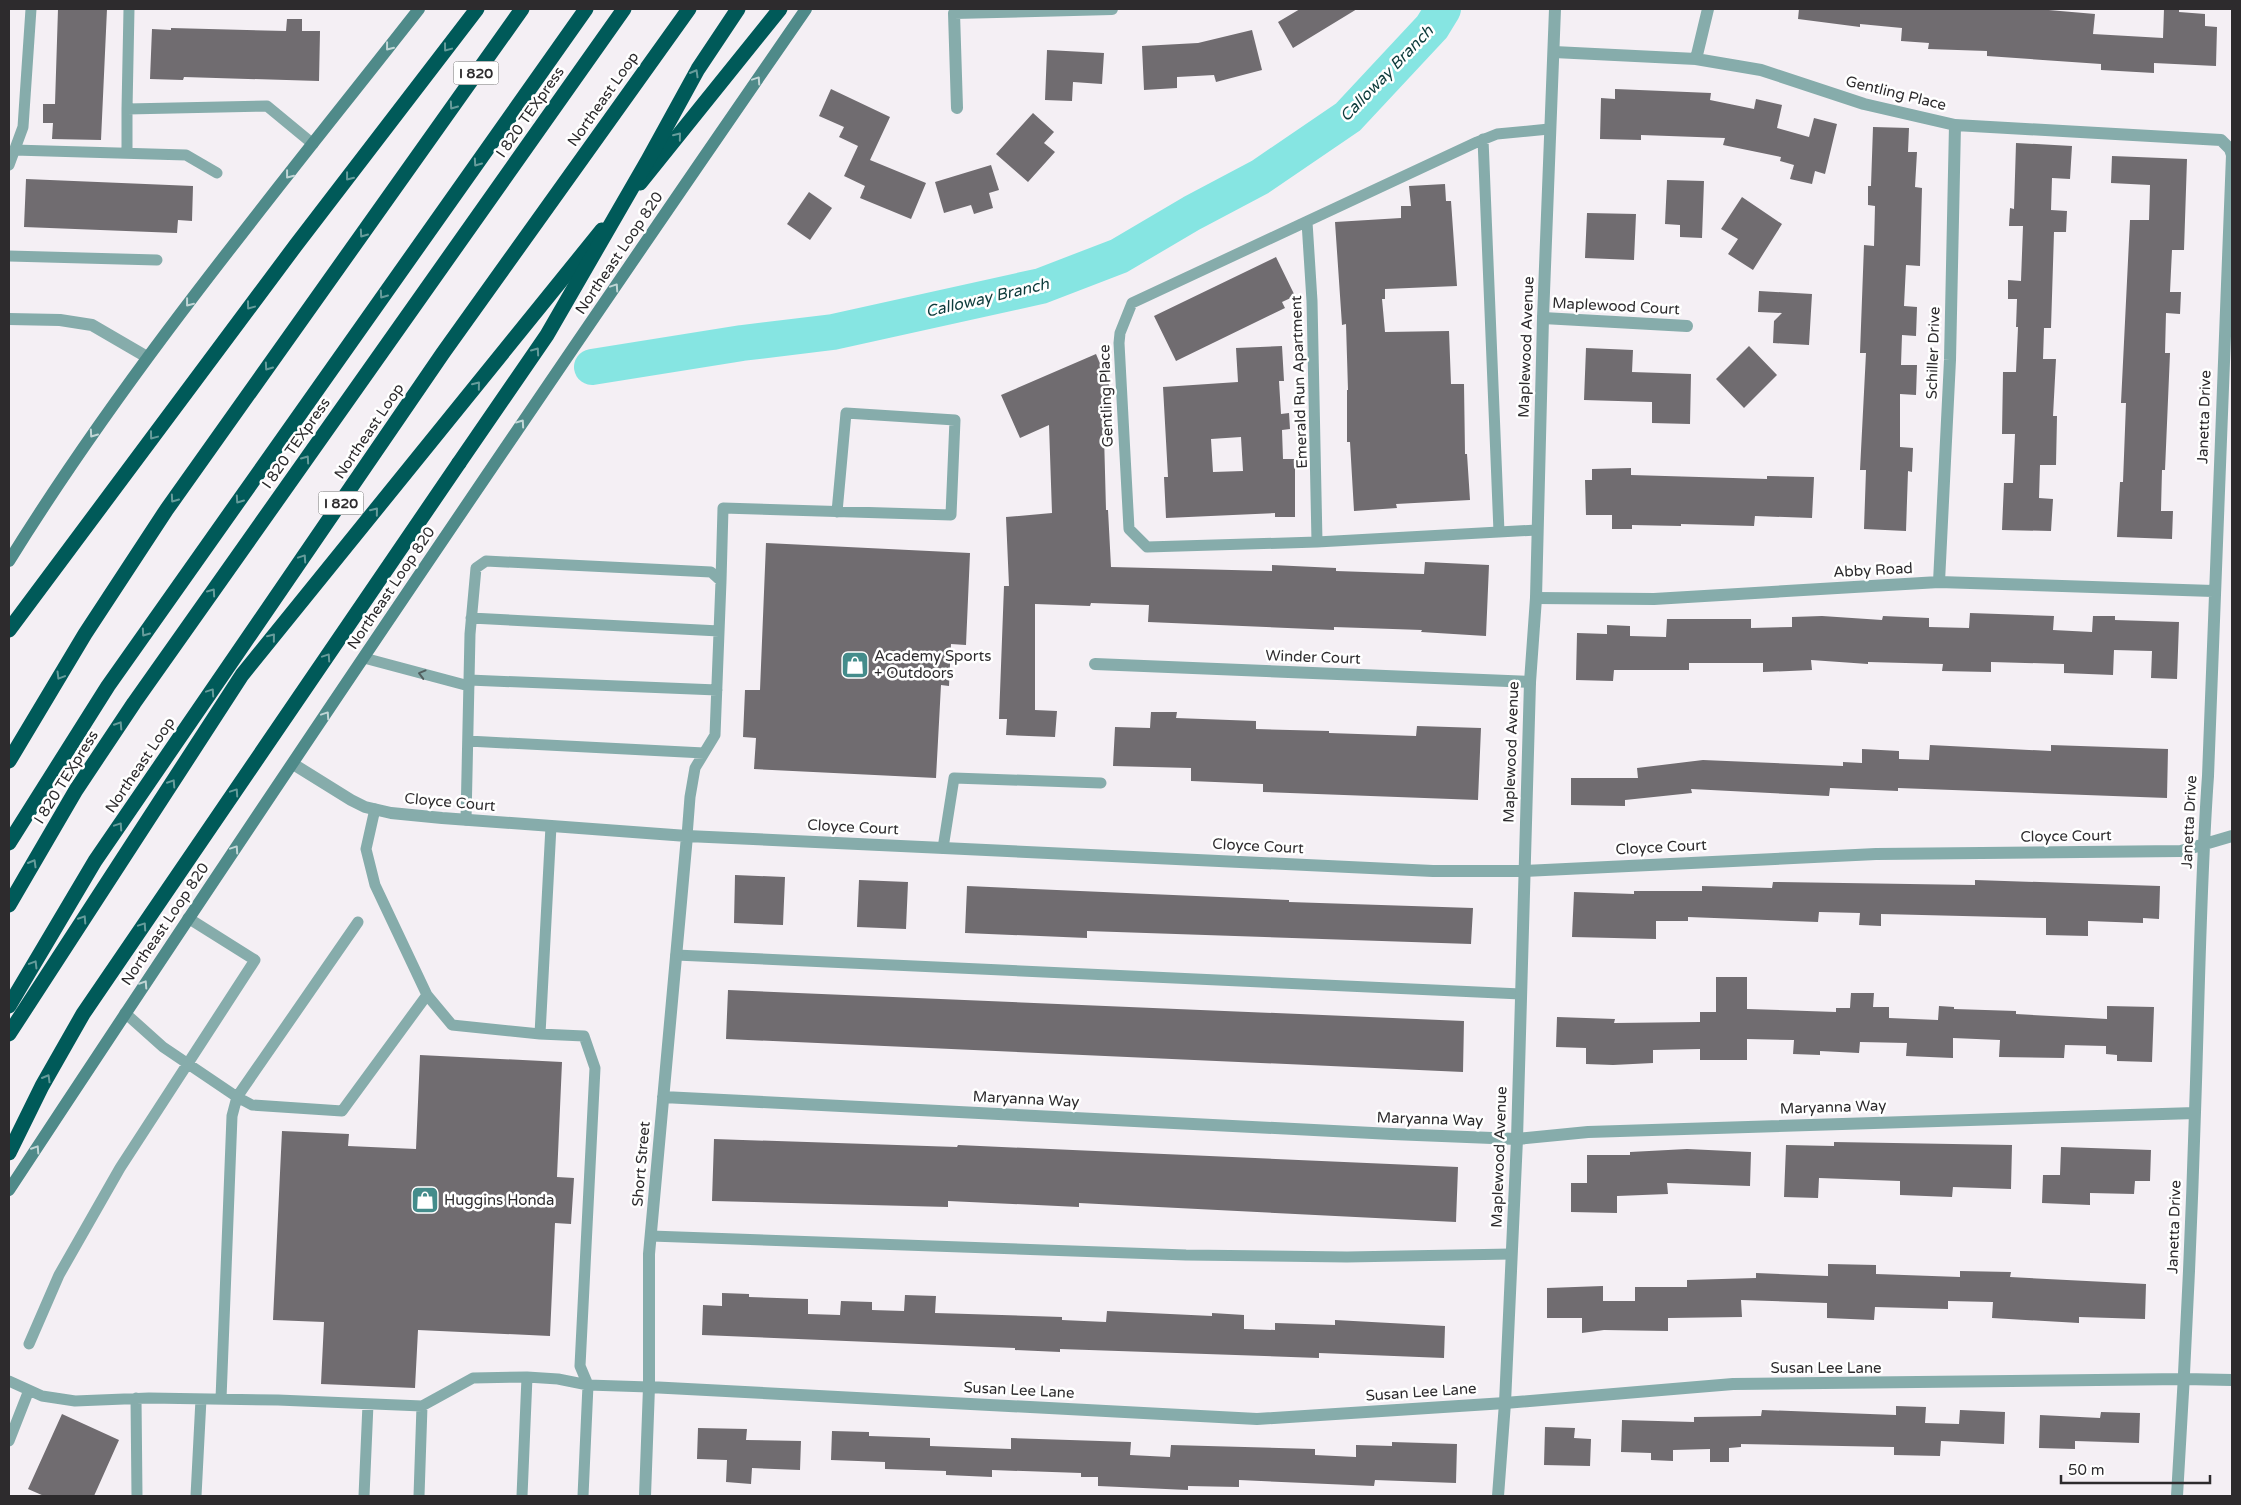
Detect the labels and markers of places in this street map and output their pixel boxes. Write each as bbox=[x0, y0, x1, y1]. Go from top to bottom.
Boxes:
place label: Academy Sports + Outdoors bbox=[874, 647, 991, 682]
shop icon: Academy Sports + Outdoors bbox=[840, 650, 870, 680]
shop icon: Huggins Honda bbox=[410, 1185, 440, 1215]
place label: Huggins Honda bbox=[444, 1191, 554, 1209]

